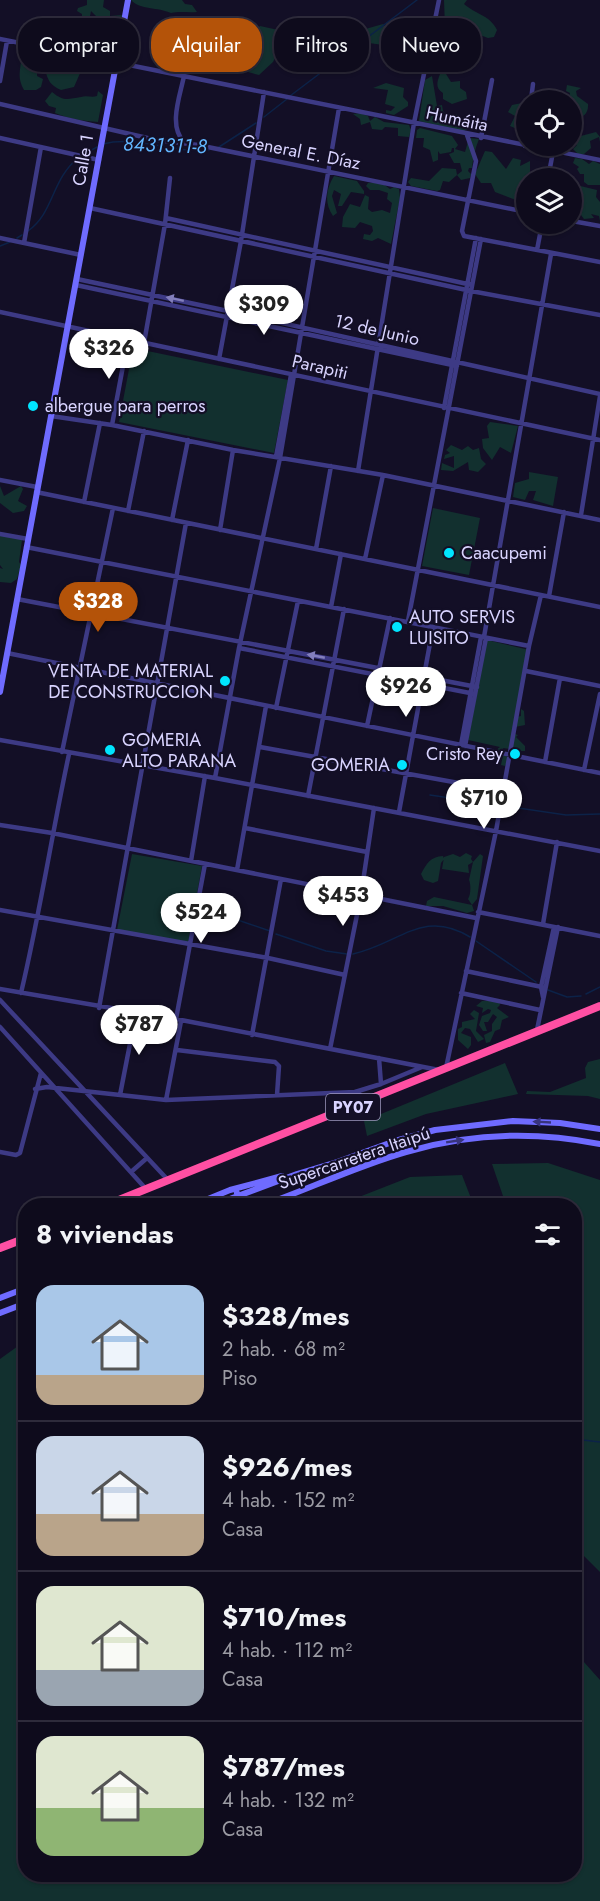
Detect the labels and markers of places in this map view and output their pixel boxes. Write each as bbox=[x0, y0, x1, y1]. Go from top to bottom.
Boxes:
pin: $309 bbox=[228, 285, 300, 336]
pin: $326 bbox=[73, 329, 145, 380]
place label: albergue para perros bbox=[45, 393, 205, 419]
marker: albergue para perros bbox=[26, 399, 40, 413]
place label: Caacupemi bbox=[461, 540, 547, 566]
marker: Caacupemi bbox=[442, 546, 456, 560]
pin: $328 bbox=[62, 582, 134, 633]
place label: AUTO SERVIS LUISITO bbox=[409, 604, 515, 651]
marker: AUTO SERVIS LUISITO bbox=[390, 620, 404, 634]
place label: VENTA DE MATERIAL DE CONSTRUCCION bbox=[48, 658, 213, 705]
pin: $926 bbox=[370, 667, 442, 718]
marker: VENTA DE MATERIAL DE CONSTRUCCION bbox=[218, 674, 232, 688]
place label: GOMERIA ALTO PARANA bbox=[122, 727, 236, 774]
place label: Cristo Rey bbox=[426, 741, 503, 767]
marker: GOMERIA ALTO PARANA bbox=[103, 743, 117, 757]
marker: Cristo Rey bbox=[508, 747, 522, 761]
place label: GOMERIA bbox=[311, 752, 390, 778]
marker: GOMERIA bbox=[395, 758, 409, 772]
pin: $710 bbox=[448, 779, 520, 830]
pin: $453 bbox=[307, 876, 379, 927]
pin: $524 bbox=[165, 893, 237, 944]
pin: $787 bbox=[103, 1005, 175, 1056]

